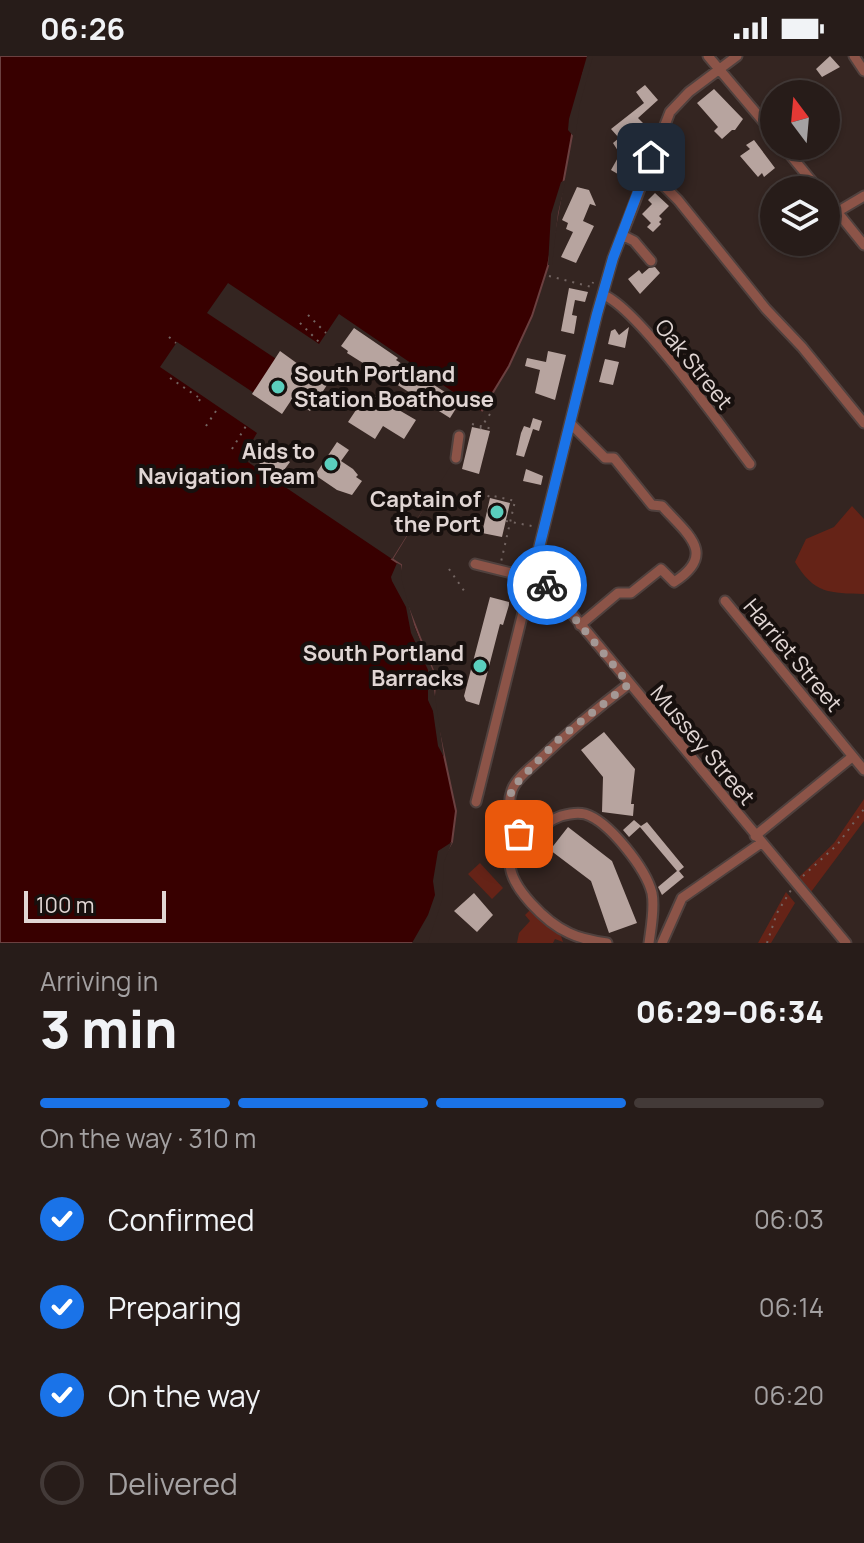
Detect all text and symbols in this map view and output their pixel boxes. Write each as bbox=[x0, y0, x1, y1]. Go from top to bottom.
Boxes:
text: 06:26 bbox=[40, 8, 125, 49]
north arrow bbox=[760, 80, 840, 160]
map controls bbox=[760, 80, 840, 256]
pin bbox=[617, 123, 685, 191]
icon: home bbox=[629, 135, 673, 179]
button: layers bbox=[760, 176, 840, 256]
street label: Oak Street bbox=[648, 313, 740, 416]
place label: South Portland Station Boathouse bbox=[294, 359, 494, 414]
marker: South Portland Station Boathouse bbox=[269, 378, 287, 396]
place label: Aids to Navigation Team bbox=[138, 436, 315, 491]
marker: Aids to Navigation Team bbox=[322, 455, 340, 473]
place label: Captain of the Port bbox=[370, 484, 482, 539]
marker: Captain of the Port bbox=[488, 503, 506, 521]
courier bbox=[507, 545, 587, 625]
icon: bike bbox=[525, 563, 569, 607]
street label: Harriet Street bbox=[737, 592, 849, 718]
place label: South Portland Barracks bbox=[303, 638, 464, 693]
marker: South Portland Barracks bbox=[471, 657, 489, 675]
street label: Mussey Street bbox=[644, 679, 762, 811]
pin bbox=[485, 800, 553, 868]
icon: bag bbox=[497, 812, 541, 856]
scale bar bbox=[24, 887, 166, 923]
text: 100 m bbox=[36, 890, 94, 920]
text: Arriving in bbox=[40, 963, 158, 999]
text: 06:29–06:34 bbox=[636, 991, 824, 1032]
text: 3 min bbox=[40, 993, 177, 1064]
text: On the way · 310 m bbox=[40, 1120, 256, 1156]
icon: check bbox=[40, 1197, 84, 1241]
text: Confirmed bbox=[108, 1199, 255, 1240]
text: 06:03 bbox=[754, 1201, 824, 1237]
icon: check bbox=[40, 1285, 84, 1329]
text: Preparing bbox=[108, 1287, 242, 1328]
text: 06:14 bbox=[759, 1289, 824, 1325]
icon: check bbox=[40, 1373, 84, 1417]
text: On the way bbox=[108, 1375, 261, 1416]
text: 06:20 bbox=[754, 1377, 824, 1413]
text: Delivered bbox=[108, 1463, 238, 1504]

